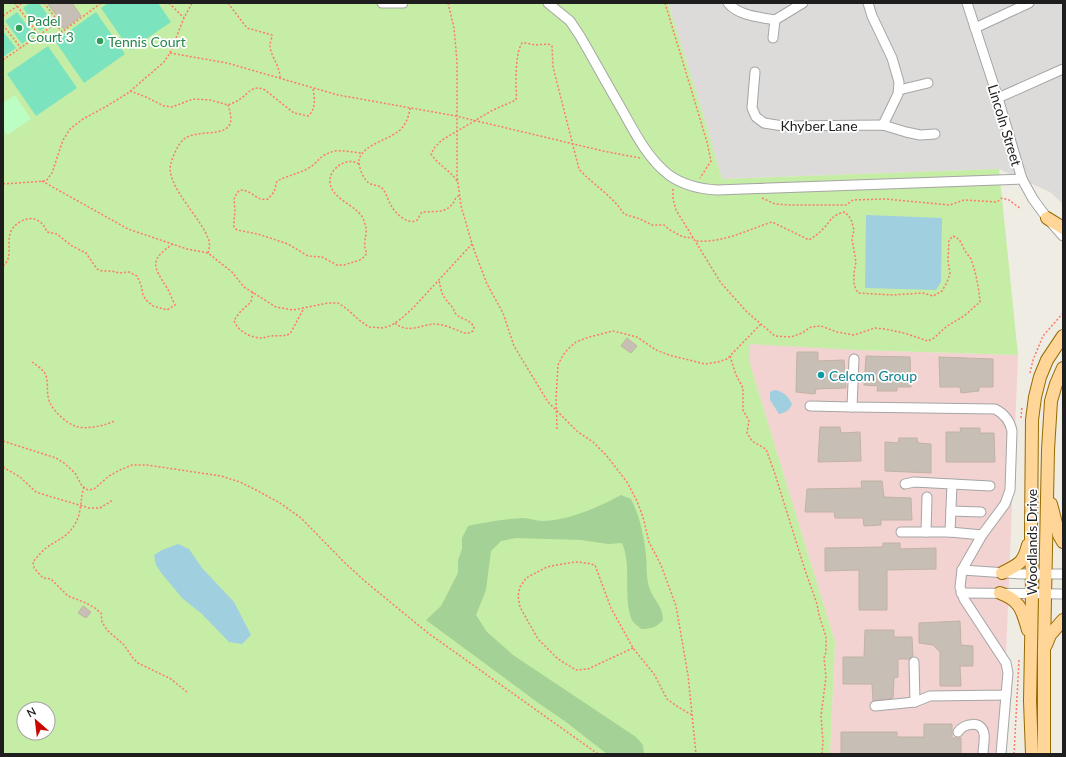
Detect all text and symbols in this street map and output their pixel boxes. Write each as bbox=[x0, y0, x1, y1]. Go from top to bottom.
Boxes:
place label: Padel Court 3 bbox=[27, 12, 74, 45]
marker: Padel Court 3 bbox=[14, 23, 24, 33]
place label: Tennis Court bbox=[108, 33, 186, 50]
marker: Tennis Court bbox=[95, 36, 105, 46]
street label: Lincoln Street bbox=[985, 82, 1025, 168]
street label: Khyber Lane bbox=[780, 117, 858, 134]
place label: Celcom Group bbox=[829, 367, 917, 384]
marker: Celcom Group bbox=[816, 370, 826, 380]
street label: Woodlands Drive bbox=[1023, 489, 1040, 595]
north arrow bbox=[16, 701, 56, 741]
text: N bbox=[24, 704, 38, 719]

